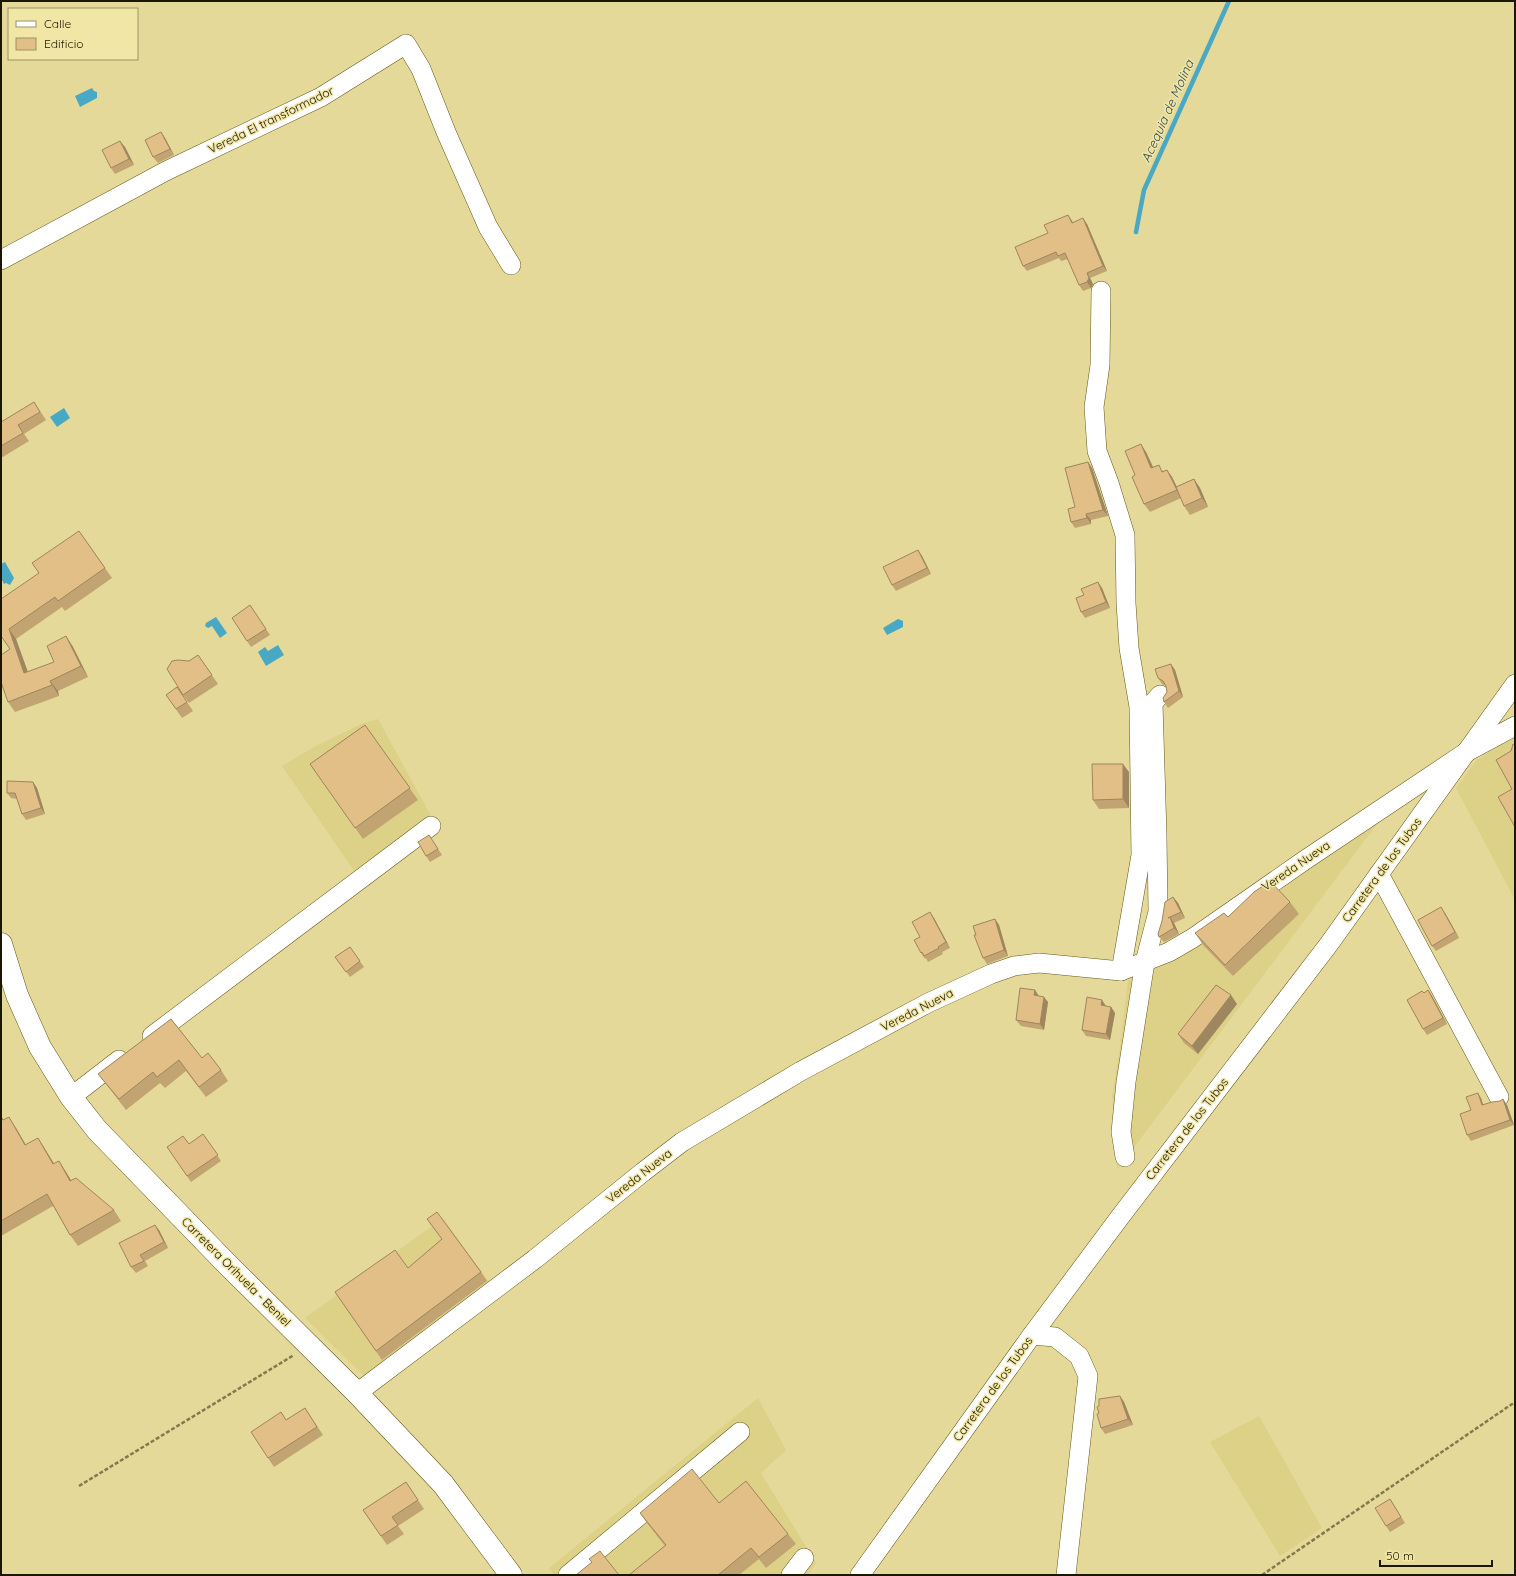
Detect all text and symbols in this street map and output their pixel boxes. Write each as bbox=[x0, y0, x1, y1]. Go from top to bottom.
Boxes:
legend bbox=[8, 8, 138, 60]
text: Calle bbox=[44, 16, 72, 31]
text: Edificio bbox=[44, 36, 84, 51]
water label: Acequia de Molina bbox=[1137, 56, 1197, 165]
street label: Vereda El transformador bbox=[206, 82, 336, 156]
street label: Carretera de los Tubos bbox=[1339, 814, 1425, 925]
street label: Vereda Nueva bbox=[1259, 837, 1333, 894]
street label: Vereda Nueva bbox=[878, 985, 956, 1034]
street label: Carretera de los Tubos bbox=[1142, 1074, 1231, 1183]
street label: Vereda Nueva bbox=[603, 1145, 675, 1206]
street label: Carretera Orihuela - Beniel bbox=[179, 1214, 294, 1329]
street label: Carretera de los Tubos bbox=[950, 1333, 1036, 1444]
scale bar bbox=[1380, 1542, 1492, 1568]
text: 50 m bbox=[1386, 1548, 1414, 1563]

